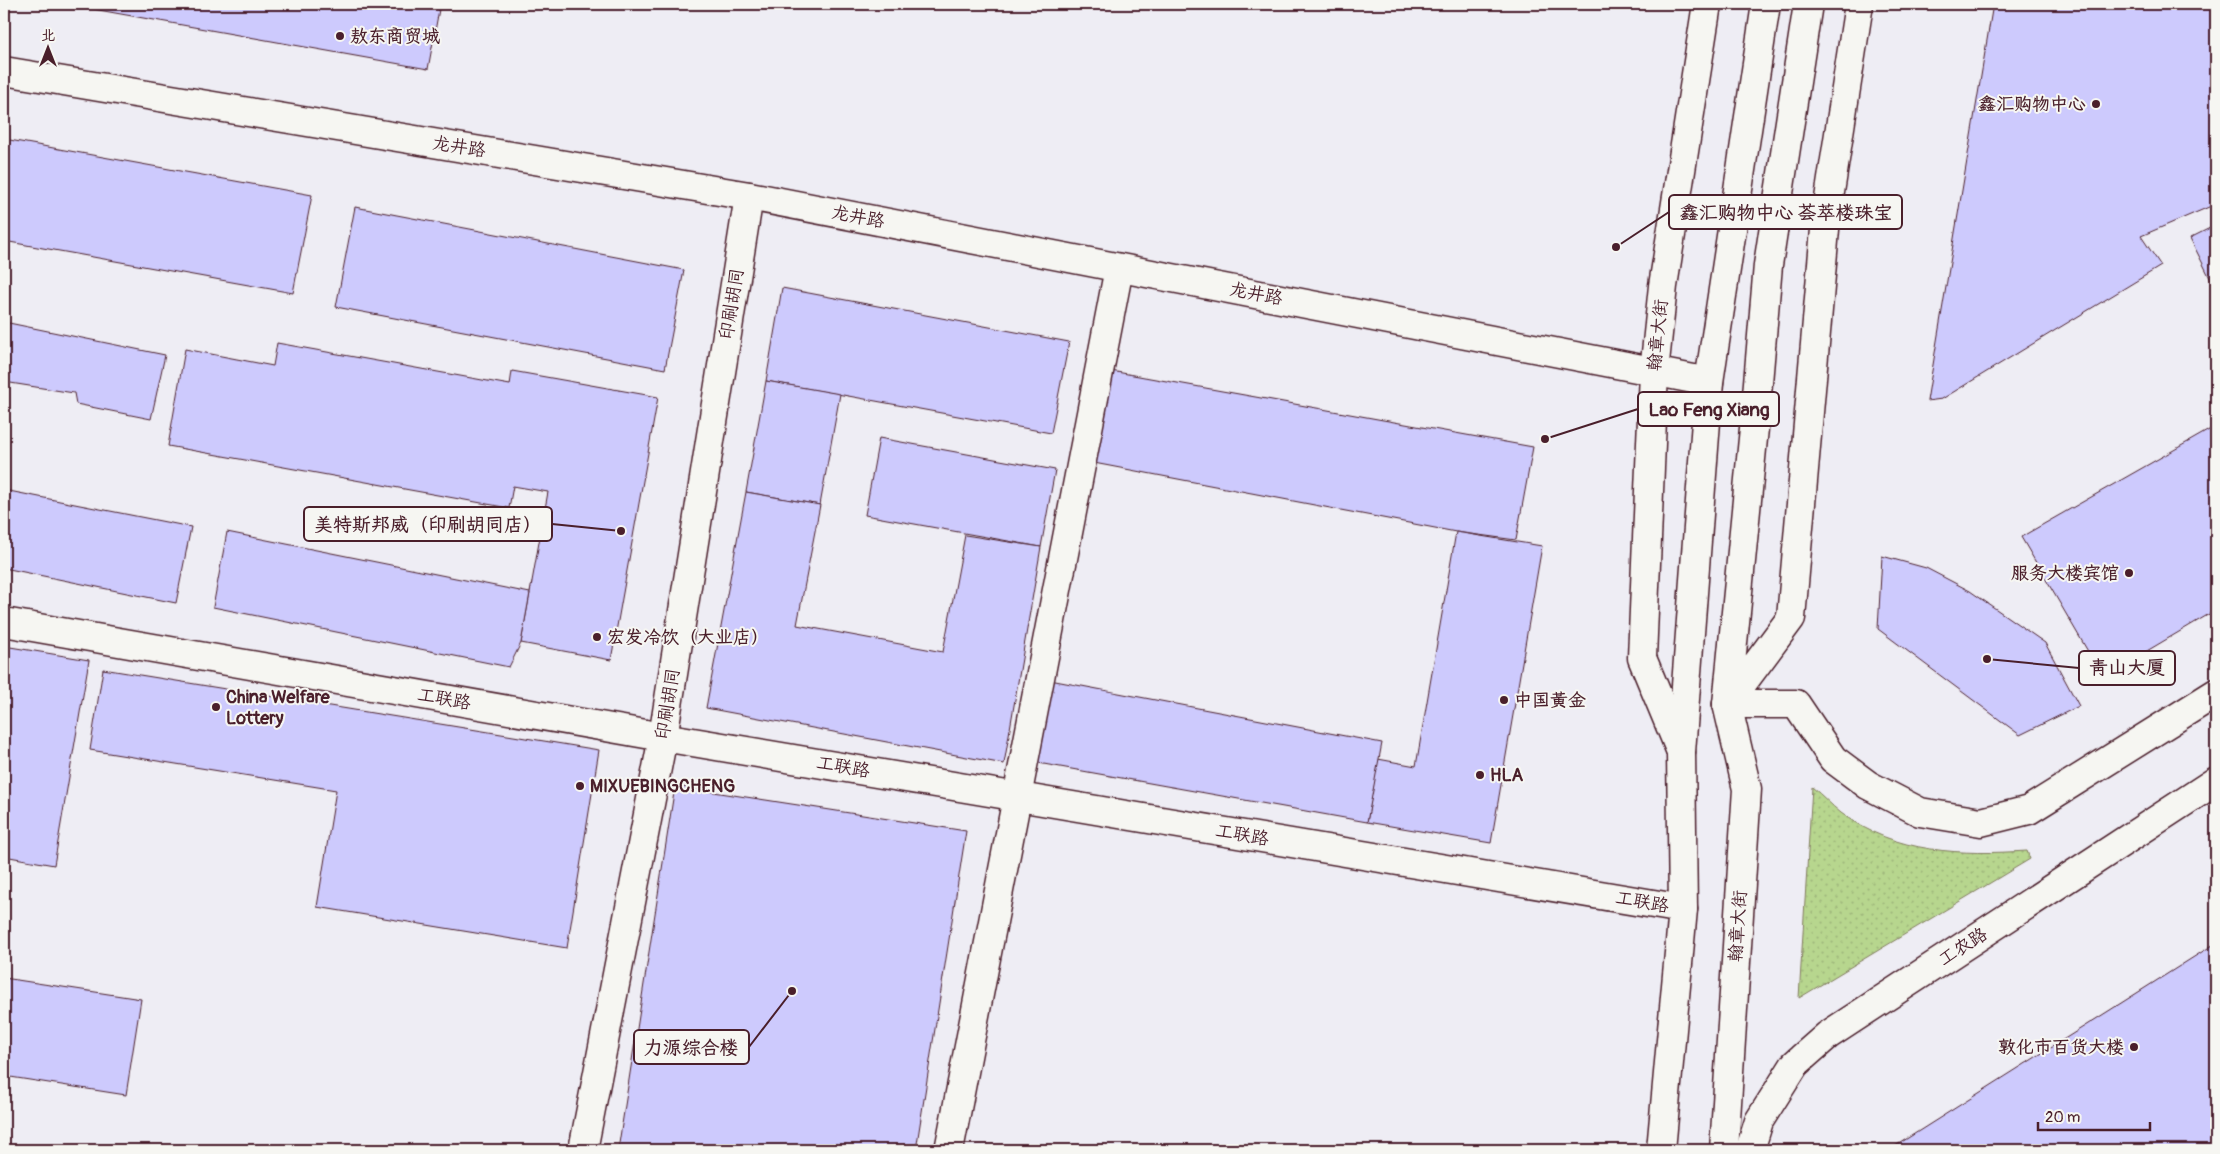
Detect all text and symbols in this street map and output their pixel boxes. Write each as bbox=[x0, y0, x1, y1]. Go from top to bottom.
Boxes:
north arrow bbox=[22, 22, 72, 72]
place label: 敖东商贸城 bbox=[350, 25, 440, 48]
text: 北 bbox=[41, 27, 55, 44]
marker: 敖东商贸城 bbox=[334, 30, 346, 42]
place label: 鑫汇购物中心 bbox=[1978, 93, 2086, 116]
marker: 鑫汇购物中心 bbox=[2090, 98, 2102, 110]
street label: 龙井路 bbox=[431, 131, 487, 163]
callout: 鑫汇购物中心 荟萃楼珠宝 bbox=[1669, 195, 1902, 229]
street label: 龙井路 bbox=[829, 201, 887, 233]
text: 鑫汇购物中心 荟萃楼珠宝 bbox=[1679, 201, 1893, 225]
street label: 印刷胡同 bbox=[715, 267, 749, 341]
street label: 龙井路 bbox=[1227, 278, 1285, 310]
street label: 翰章大街 bbox=[1643, 298, 1673, 372]
callout: Lao Feng Xiang bbox=[1638, 392, 1779, 426]
text: Lao Feng Xiang bbox=[1649, 398, 1770, 422]
callout: 美特斯邦威（印刷胡同店） bbox=[304, 507, 552, 541]
text: 美特斯邦威（印刷胡同店） bbox=[314, 513, 542, 537]
place label: 服务大楼宾馆 bbox=[2011, 562, 2119, 585]
marker: 服务大楼宾馆 bbox=[2123, 567, 2135, 579]
place label: 宏发冷饮（大业店） bbox=[607, 626, 769, 649]
marker: 宏发冷饮（大业店） bbox=[591, 631, 603, 643]
callout: 青山大厦 bbox=[2079, 651, 2175, 685]
text: 青山大厦 bbox=[2089, 656, 2165, 680]
street label: 印刷胡同 bbox=[651, 667, 685, 741]
street label: 工联路 bbox=[415, 683, 473, 715]
place label: China Welfare Lottery bbox=[226, 686, 331, 730]
place label: 中国黄金 bbox=[1514, 689, 1586, 712]
marker: 中国黄金 bbox=[1498, 694, 1510, 706]
marker: China Welfare Lottery bbox=[210, 701, 222, 713]
street label: 工联路 bbox=[814, 751, 872, 783]
place label: HLA bbox=[1490, 764, 1524, 787]
marker: HLA bbox=[1474, 769, 1486, 781]
place label: MIXUEBINGCHENG bbox=[590, 775, 735, 798]
marker: MIXUEBINGCHENG bbox=[574, 780, 586, 792]
street label: 工联路 bbox=[1213, 819, 1271, 851]
street label: 工联路 bbox=[1613, 886, 1671, 918]
street label: 翰章大街 bbox=[1724, 889, 1752, 963]
street label: 工农路 bbox=[1934, 923, 1992, 971]
callout: 力源综合楼 bbox=[634, 1030, 749, 1064]
text: 力源综合楼 bbox=[643, 1036, 739, 1060]
place label: 敦化市百货大楼 bbox=[1998, 1036, 2124, 1059]
marker: 敦化市百货大楼 bbox=[2128, 1041, 2140, 1053]
scale bar bbox=[2038, 1099, 2150, 1131]
text: 20 m bbox=[2045, 1108, 2080, 1127]

